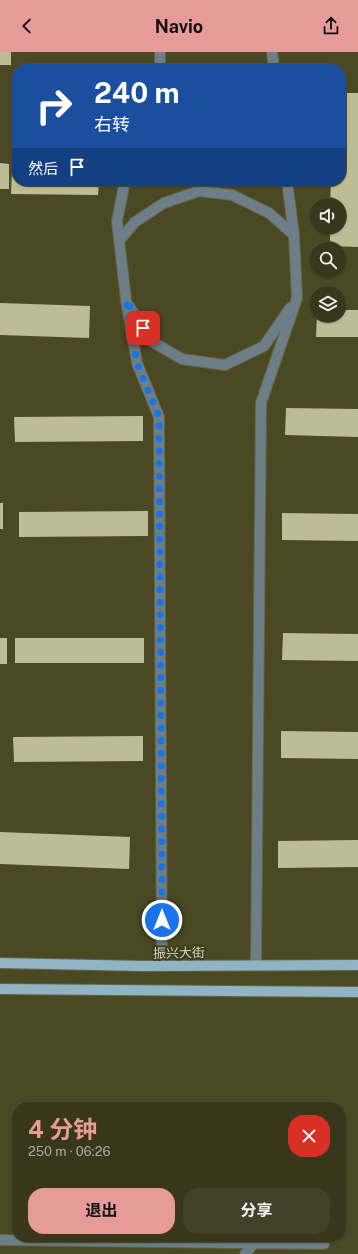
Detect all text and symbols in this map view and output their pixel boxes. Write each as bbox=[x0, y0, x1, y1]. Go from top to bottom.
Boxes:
icon: back bbox=[16, 15, 38, 37]
icon: share bbox=[320, 15, 342, 37]
text: Navio bbox=[155, 16, 203, 37]
text: 240 m bbox=[94, 76, 180, 109]
icon: right bbox=[28, 80, 80, 132]
text: 右转 bbox=[94, 114, 130, 135]
icon: arrive bbox=[66, 156, 88, 178]
text: 然后 bbox=[28, 160, 58, 177]
map controls bbox=[310, 198, 346, 322]
button: sound bbox=[310, 198, 346, 234]
button: search bbox=[310, 242, 346, 278]
button: layers bbox=[310, 286, 346, 322]
pin bbox=[126, 311, 160, 345]
icon: arrive bbox=[132, 317, 154, 339]
position arrow bbox=[141, 899, 183, 941]
street label: 振兴大街 bbox=[153, 945, 205, 961]
text: 4 分钟 bbox=[28, 1115, 97, 1143]
button: close bbox=[288, 1115, 330, 1157]
text: 250 m · 06:26 bbox=[28, 1144, 111, 1159]
button: 退出 bbox=[28, 1188, 175, 1234]
button: 分享 bbox=[183, 1188, 330, 1234]

